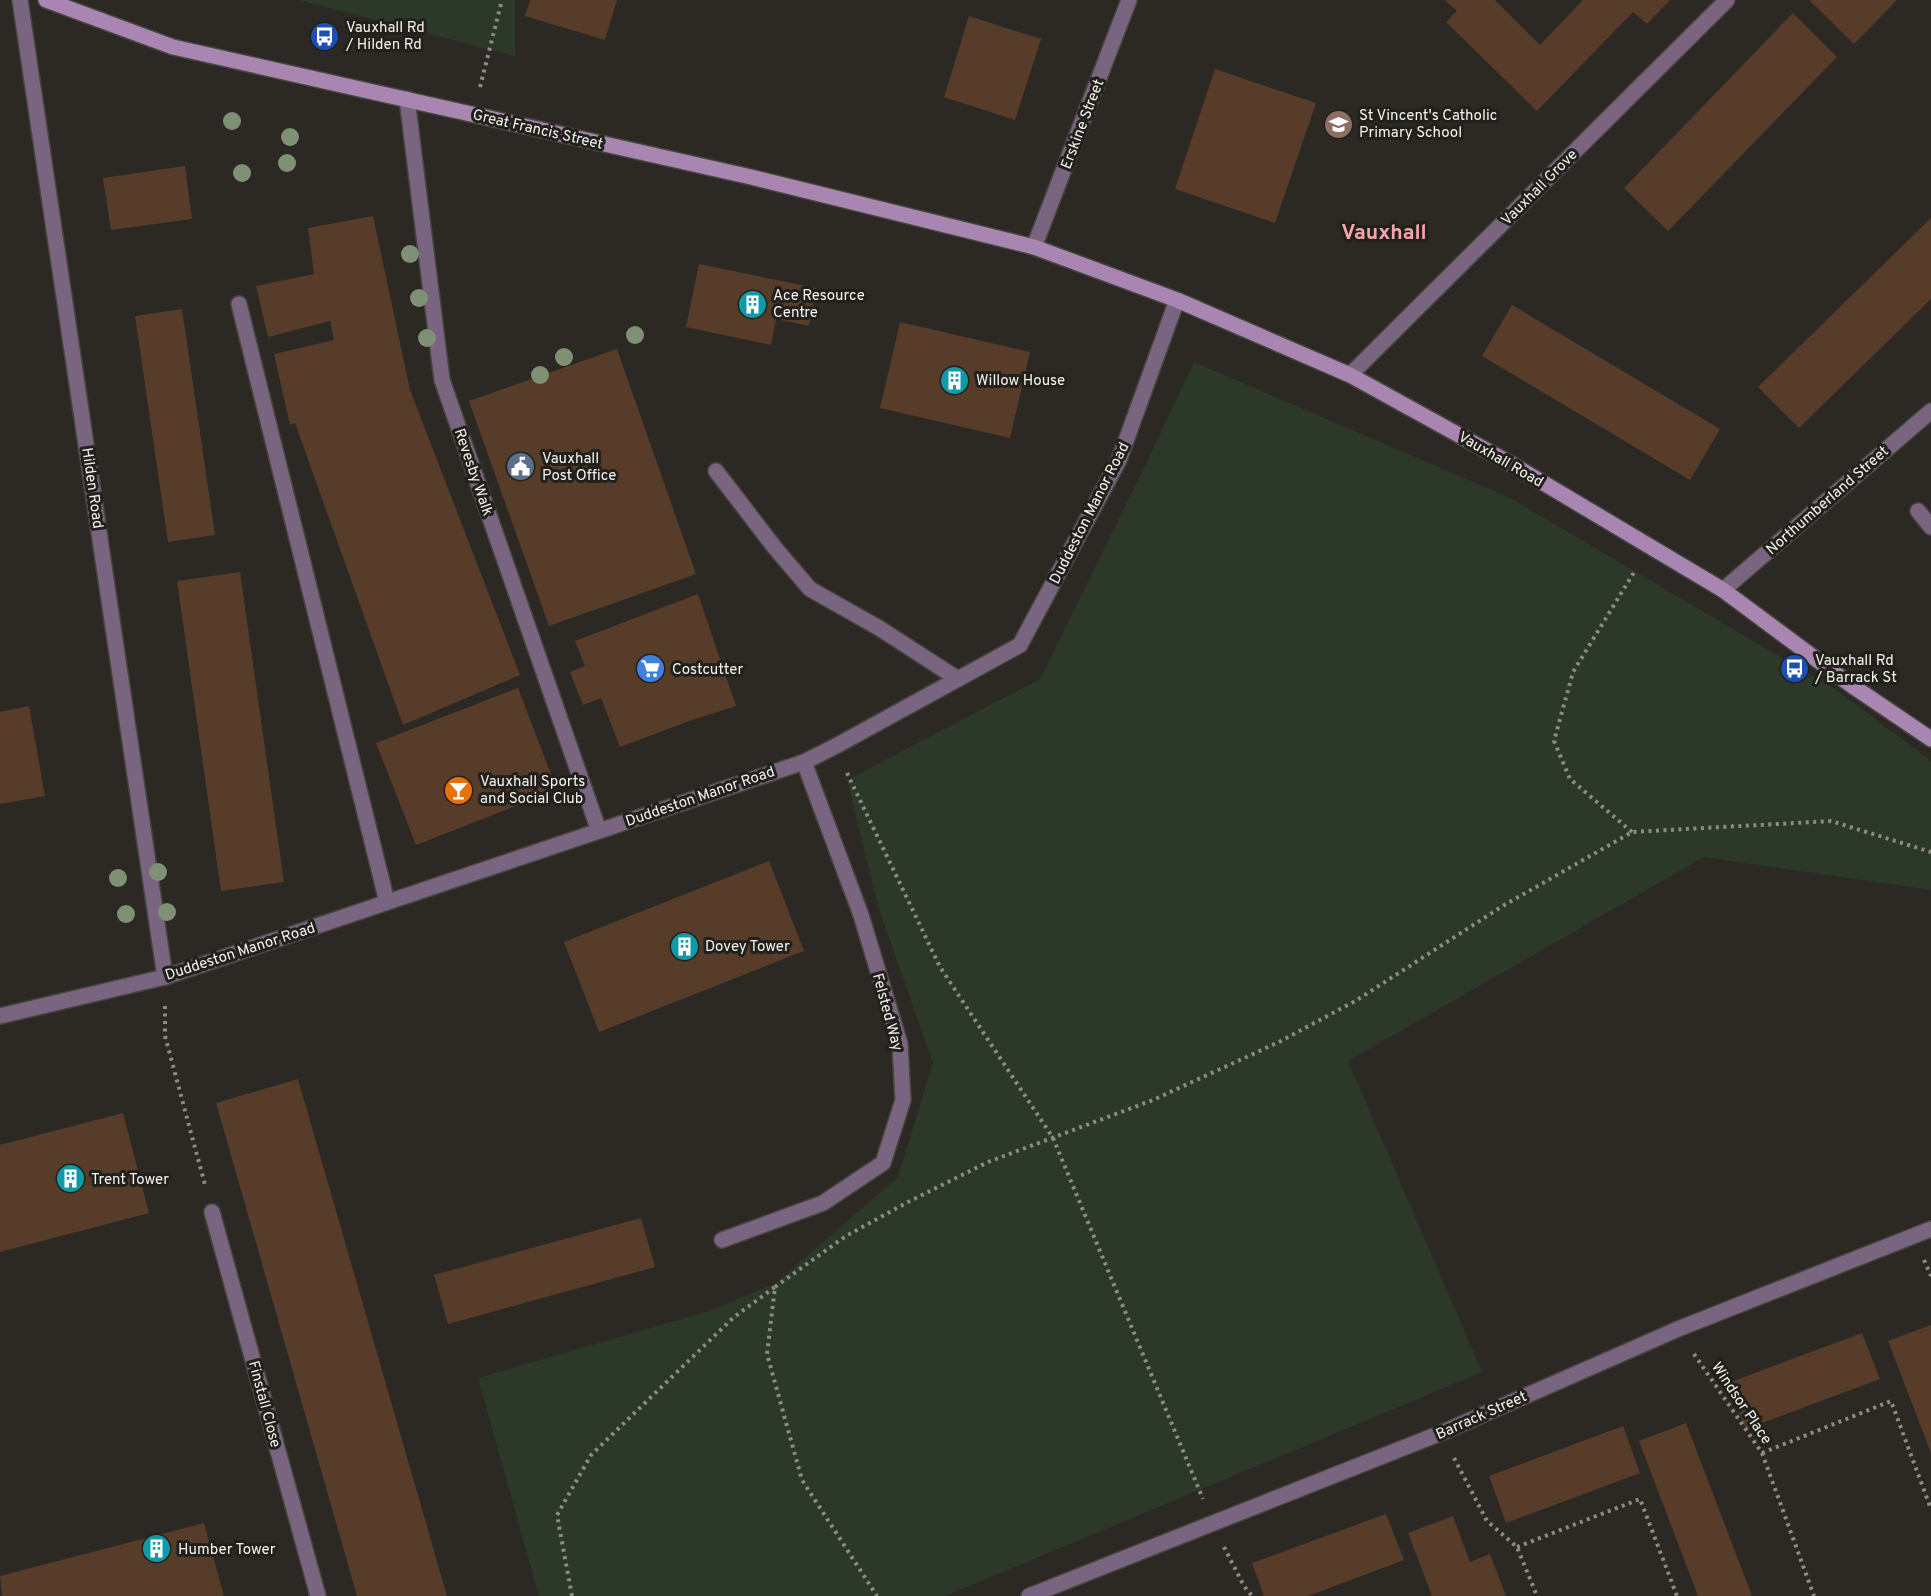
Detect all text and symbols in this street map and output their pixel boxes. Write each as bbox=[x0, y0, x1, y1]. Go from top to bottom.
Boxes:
place label: Vauxhall Rd / Hilden Rd bbox=[345, 19, 425, 55]
bus stop icon: Vauxhall Rd / Hilden Rd bbox=[309, 20, 341, 52]
street label: Erskine Street bbox=[1058, 77, 1109, 172]
street label: Great Francis Street bbox=[471, 106, 605, 155]
place label: St Vincent's Catholic Primary School bbox=[1359, 107, 1497, 143]
school or university icon: St Vincent's Catholic Primary School bbox=[1322, 108, 1354, 140]
street label: Vauxhall Grove bbox=[1498, 146, 1582, 230]
district label: Vauxhall bbox=[1341, 220, 1427, 247]
place label: Ace Resource Centre bbox=[773, 287, 865, 323]
building icon: Ace Resource Centre bbox=[736, 288, 768, 320]
building icon: Willow House bbox=[939, 364, 971, 396]
place label: Willow House bbox=[976, 372, 1065, 391]
street label: Revesby Walk bbox=[449, 426, 496, 519]
street label: Vauxhall Road bbox=[1454, 428, 1546, 492]
street label: Duddeston Manor Road bbox=[1046, 440, 1134, 588]
street label: Northumberland Street bbox=[1763, 443, 1893, 560]
street label: Hilden Road bbox=[76, 446, 107, 530]
place label: Vauxhall Post Office bbox=[542, 450, 616, 486]
public building icon: Vauxhall Post Office bbox=[505, 451, 537, 483]
place label: Vauxhall Rd / Barrack St bbox=[1814, 652, 1897, 688]
supermarket icon: Costcutter bbox=[635, 653, 667, 685]
bus stop icon: Vauxhall Rd / Barrack St bbox=[1778, 653, 1810, 685]
place label: Costcutter bbox=[672, 661, 743, 680]
street label: Duddeston Manor Road bbox=[623, 763, 778, 832]
place label: Vauxhall Sports and Social Club bbox=[480, 773, 585, 809]
bar icon: Vauxhall Sports and Social Club bbox=[443, 774, 475, 806]
street label: Duddeston Manor Road bbox=[163, 919, 318, 986]
building icon: Dovey Tower bbox=[668, 930, 700, 962]
place label: Dovey Tower bbox=[705, 938, 790, 957]
street label: Felsted Way bbox=[867, 971, 906, 1053]
building icon: Trent Tower bbox=[54, 1163, 86, 1195]
place label: Trent Tower bbox=[91, 1171, 169, 1190]
street label: Finstall Close bbox=[243, 1359, 284, 1450]
street label: Windsor Place bbox=[1706, 1359, 1775, 1449]
street label: Barrack Street bbox=[1433, 1388, 1530, 1445]
building icon: Humber Tower bbox=[141, 1533, 173, 1565]
place label: Humber Tower bbox=[178, 1541, 276, 1560]

